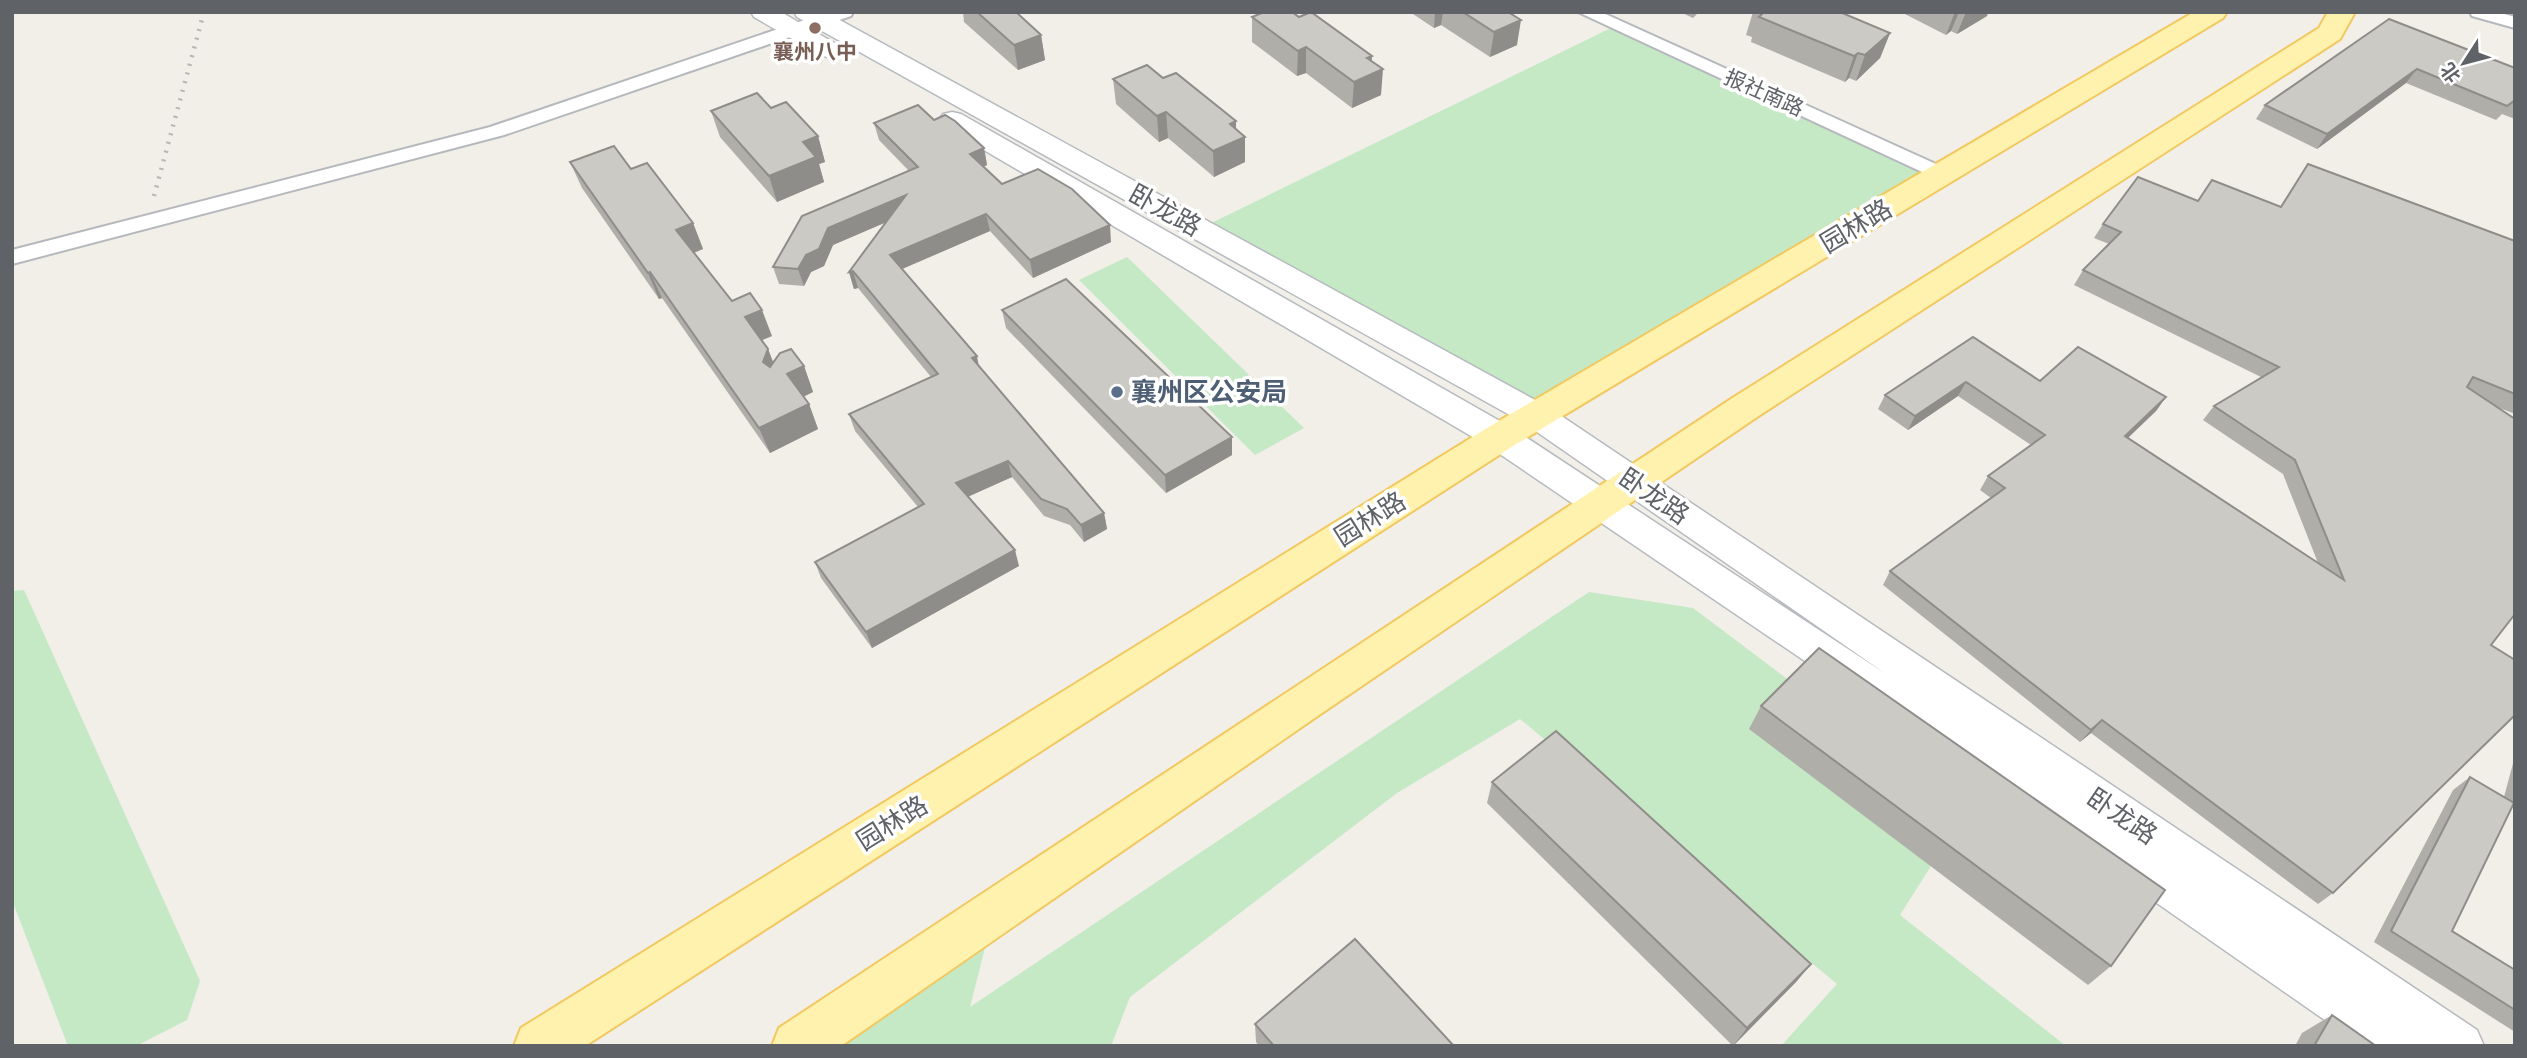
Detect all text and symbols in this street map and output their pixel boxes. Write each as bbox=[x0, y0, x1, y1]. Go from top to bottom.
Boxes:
marker: 襄州八中 bbox=[807, 20, 823, 36]
north arrow bbox=[2429, 28, 2499, 98]
place label: 襄州八中 bbox=[773, 39, 857, 65]
text: 北 bbox=[2436, 58, 2466, 87]
street label: 报社南路 bbox=[1720, 64, 1808, 122]
street label: 卧龙路 bbox=[1123, 178, 1206, 244]
street label: 园林路 bbox=[1815, 193, 1898, 261]
place label: 襄州区公安局 bbox=[1131, 377, 1287, 409]
marker: 襄州区公安局 bbox=[1109, 384, 1125, 400]
street label: 卧龙路 bbox=[1612, 462, 1695, 532]
street label: 园林路 bbox=[1329, 486, 1412, 554]
street label: 卧龙路 bbox=[2080, 782, 2163, 852]
street label: 园林路 bbox=[851, 790, 934, 858]

